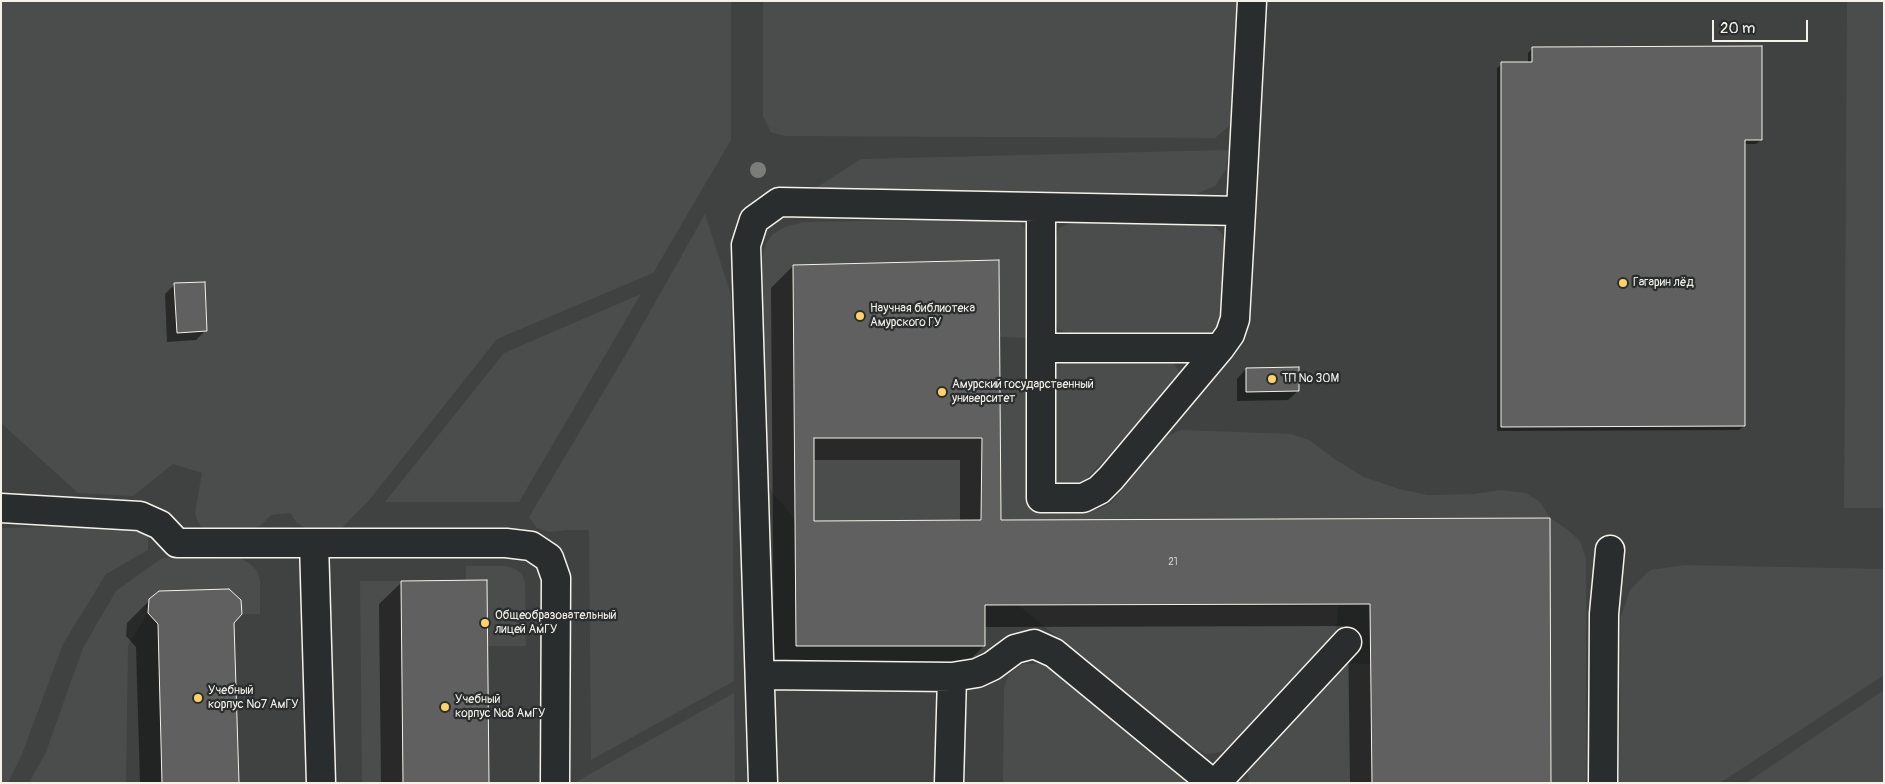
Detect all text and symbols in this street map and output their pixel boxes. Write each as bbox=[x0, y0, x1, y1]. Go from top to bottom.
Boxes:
scale bar bbox=[1715, 10, 1811, 42]
text: 20 m bbox=[1720, 19, 1755, 38]
place label: Гагарин лёд bbox=[1633, 276, 1694, 290]
marker: Гагарин лёд bbox=[1617, 277, 1629, 289]
place label: Научная библиотека Амурского ГУ bbox=[870, 302, 975, 330]
marker: Научная библиотека Амурского ГУ bbox=[854, 310, 866, 322]
place label: ТП № 30М bbox=[1282, 372, 1339, 386]
marker: ТП № 30М bbox=[1266, 373, 1278, 385]
place label: Амурский государственный университет bbox=[952, 378, 1094, 406]
marker: Амурский государственный университет bbox=[936, 386, 948, 398]
house number: 21 bbox=[1168, 556, 1178, 568]
place label: Общеобразовательный лицей АмГУ bbox=[495, 609, 617, 637]
marker: Общеобразовательный лицей АмГУ bbox=[479, 617, 491, 629]
place label: Учебный корпус №7 АмГУ bbox=[208, 684, 298, 712]
marker: Учебный корпус №7 АмГУ bbox=[192, 692, 204, 704]
place label: Учебный корпус №8 АмГУ bbox=[455, 693, 545, 721]
marker: Учебный корпус №8 АмГУ bbox=[439, 701, 451, 713]

